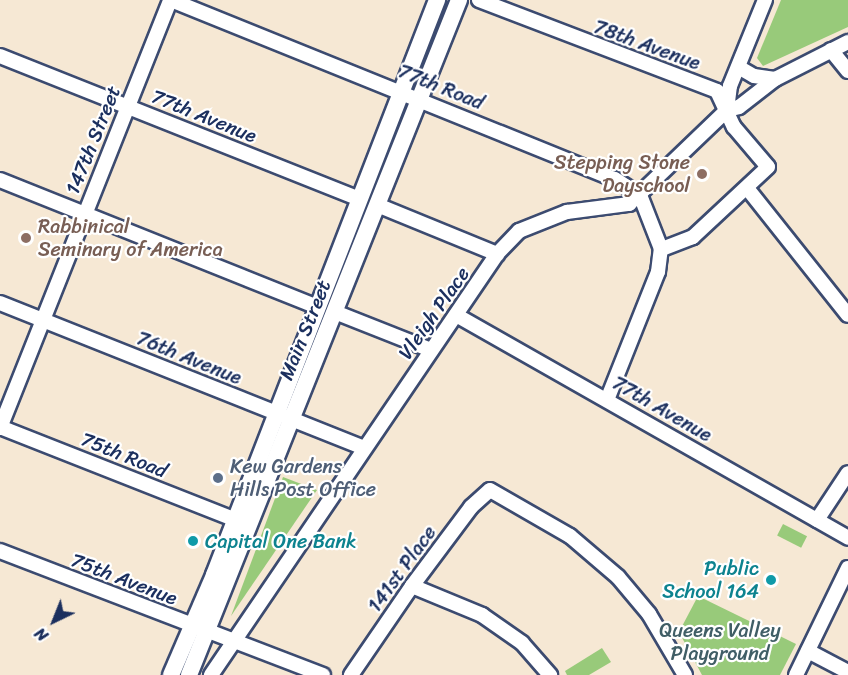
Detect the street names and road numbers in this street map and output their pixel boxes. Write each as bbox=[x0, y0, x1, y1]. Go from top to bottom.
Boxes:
street label: 78th Avenue bbox=[590, 15, 704, 75]
street label: 77th Road bbox=[395, 59, 487, 115]
street label: 147th Street bbox=[60, 82, 126, 198]
street label: 77th Avenue bbox=[148, 84, 260, 148]
street label: Vleigh Place bbox=[393, 262, 475, 364]
street label: Main Street bbox=[274, 276, 336, 384]
street label: 76th Avenue bbox=[133, 326, 245, 390]
street label: 77th Avenue bbox=[608, 371, 716, 447]
street label: 75th Road bbox=[77, 427, 171, 483]
street label: 141st Place bbox=[363, 521, 441, 617]
street label: 75th Avenue bbox=[67, 548, 181, 610]

